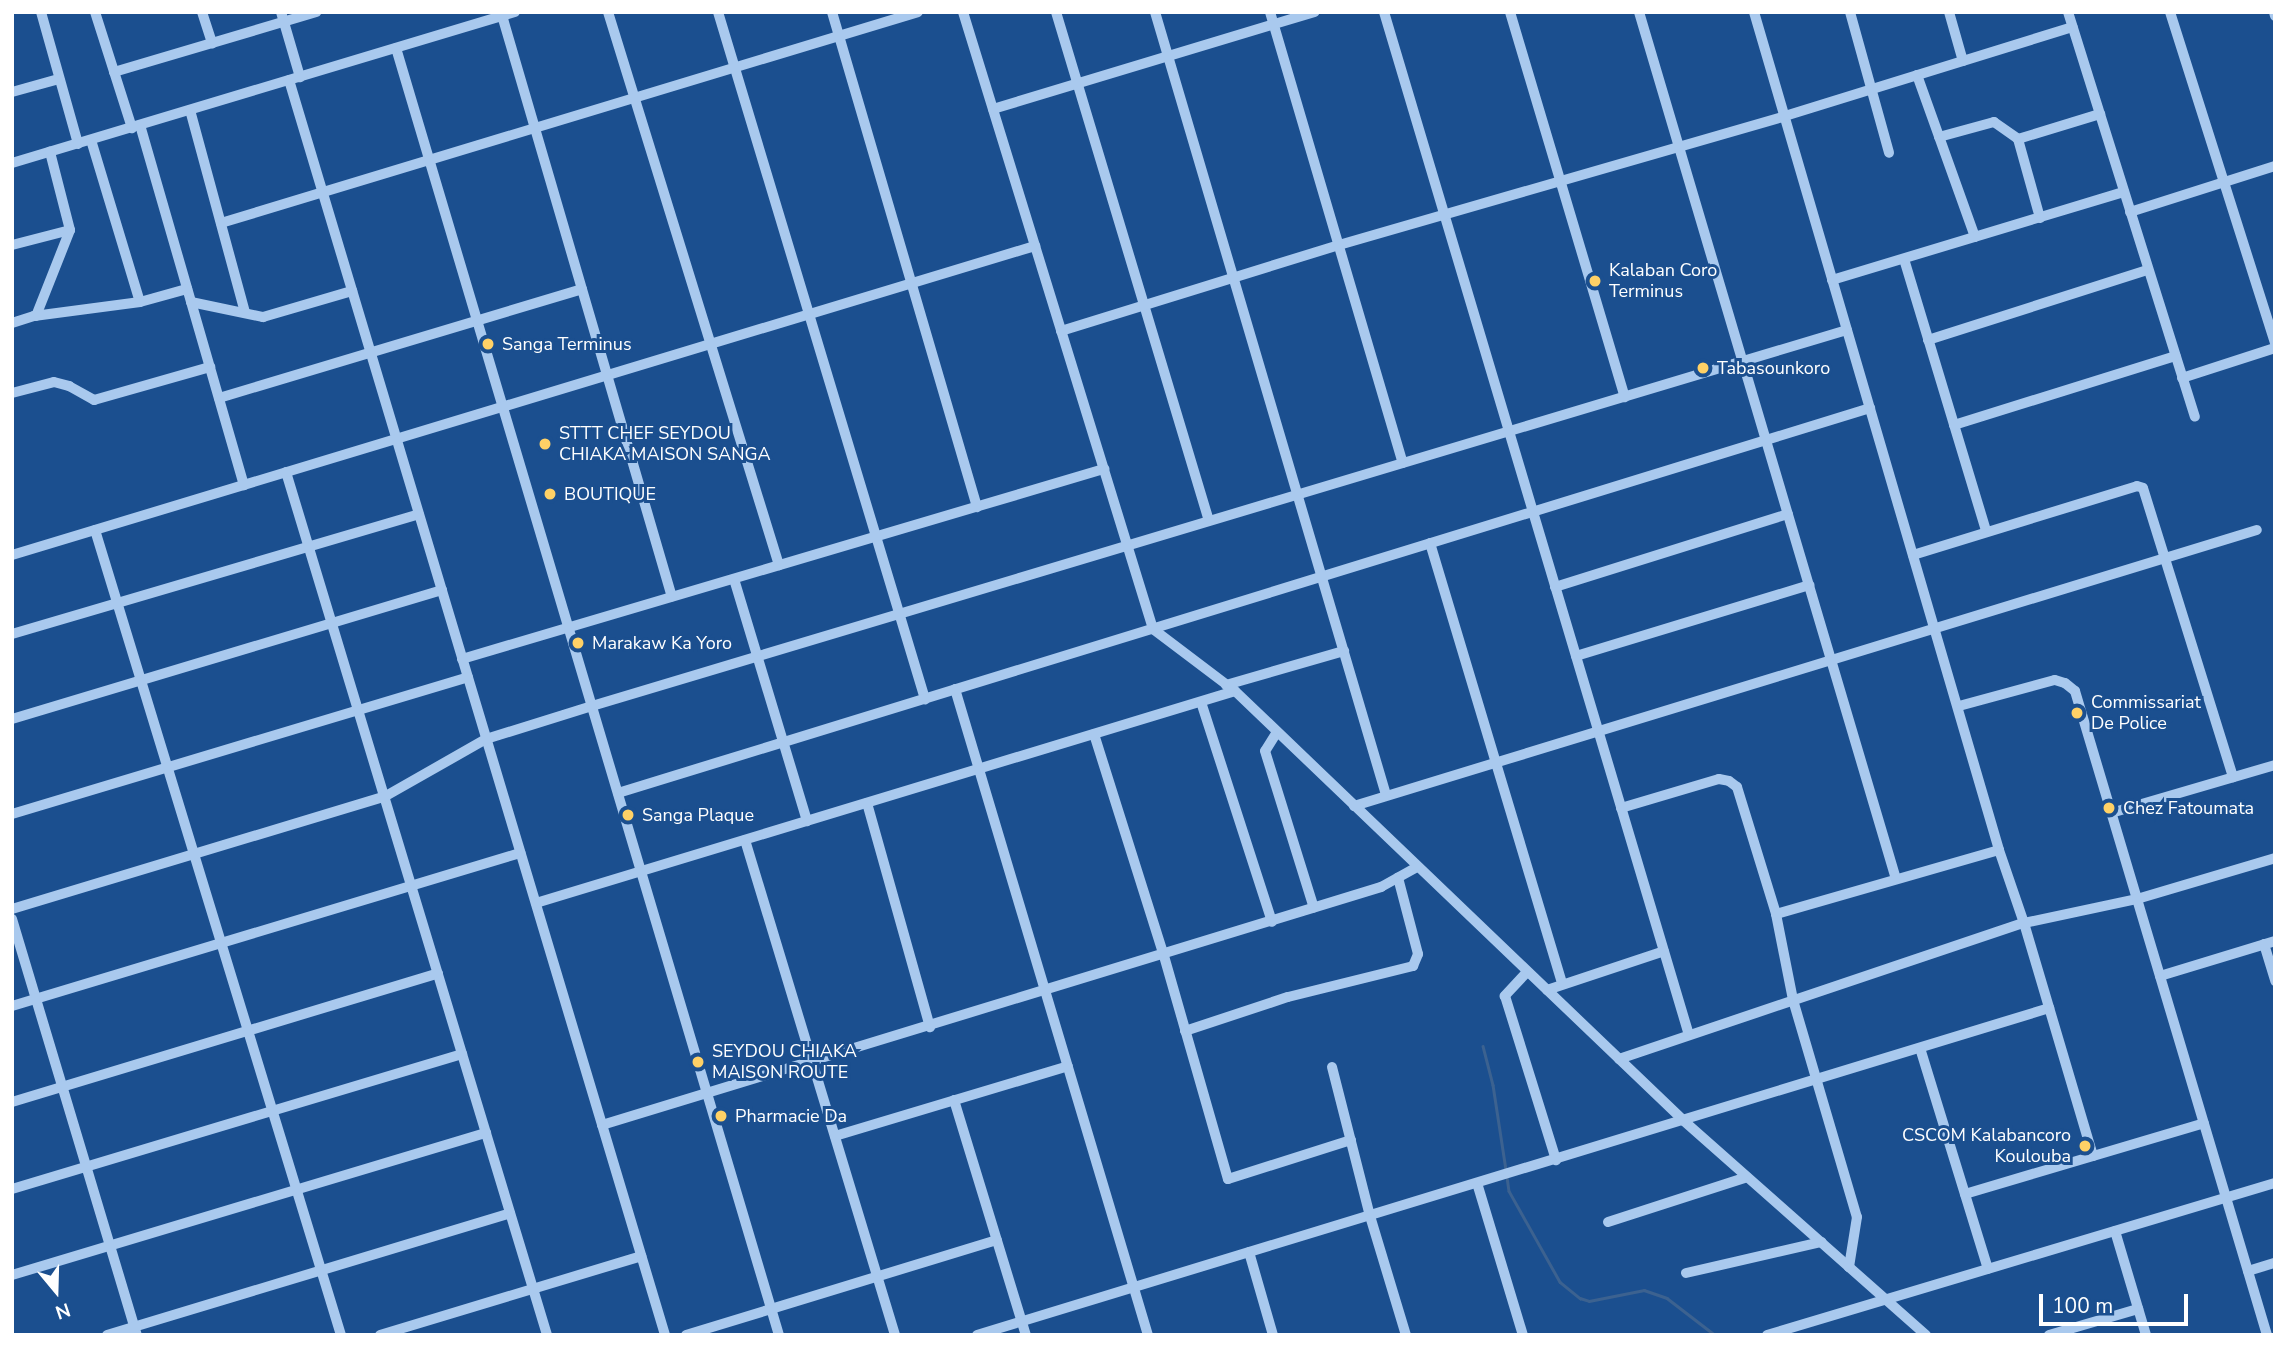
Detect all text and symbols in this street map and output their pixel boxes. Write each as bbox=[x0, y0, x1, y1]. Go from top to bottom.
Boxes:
place label: Kalaban Coro Terminus bbox=[1609, 260, 1717, 302]
marker: Kalaban Coro Terminus bbox=[1587, 273, 1603, 289]
place label: Sanga Terminus bbox=[502, 333, 632, 355]
marker: Sanga Terminus bbox=[480, 336, 496, 352]
place label: Tabasounkoro bbox=[1717, 357, 1830, 379]
marker: Tabasounkoro bbox=[1695, 360, 1711, 376]
place label: STTT CHEF SEYDOU CHIAKA MAISON SANGA bbox=[559, 423, 771, 466]
marker: STTT CHEF SEYDOU CHIAKA MAISON SANGA bbox=[537, 436, 553, 452]
place label: BOUTIQUE bbox=[564, 483, 656, 505]
marker: BOUTIQUE bbox=[542, 486, 558, 502]
place label: Marakaw Ka Yoro bbox=[592, 632, 732, 654]
marker: Marakaw Ka Yoro bbox=[570, 635, 586, 651]
place label: Commissariat De Police bbox=[2091, 692, 2201, 734]
marker: Commissariat De Police bbox=[2069, 705, 2085, 721]
place label: Chez Fatoumata bbox=[2123, 797, 2254, 819]
marker: Chez Fatoumata bbox=[2101, 800, 2117, 816]
place label: Sanga Plaque bbox=[642, 804, 754, 826]
marker: Sanga Plaque bbox=[620, 807, 636, 823]
place label: SEYDOU CHIAKA MAISON ROUTE bbox=[712, 1041, 857, 1084]
marker: SEYDOU CHIAKA MAISON ROUTE bbox=[690, 1054, 706, 1070]
place label: Pharmacie Da bbox=[735, 1105, 847, 1127]
marker: Pharmacie Da bbox=[713, 1108, 729, 1124]
place label: CSCOM Kalabancoro Koulouba bbox=[1902, 1125, 2071, 1168]
marker: CSCOM Kalabancoro Koulouba bbox=[2077, 1138, 2093, 1154]
north arrow bbox=[21, 1256, 91, 1326]
scale bar bbox=[2042, 1280, 2191, 1324]
text: 100 m bbox=[2052, 1292, 2113, 1320]
text: N bbox=[52, 1296, 74, 1325]

